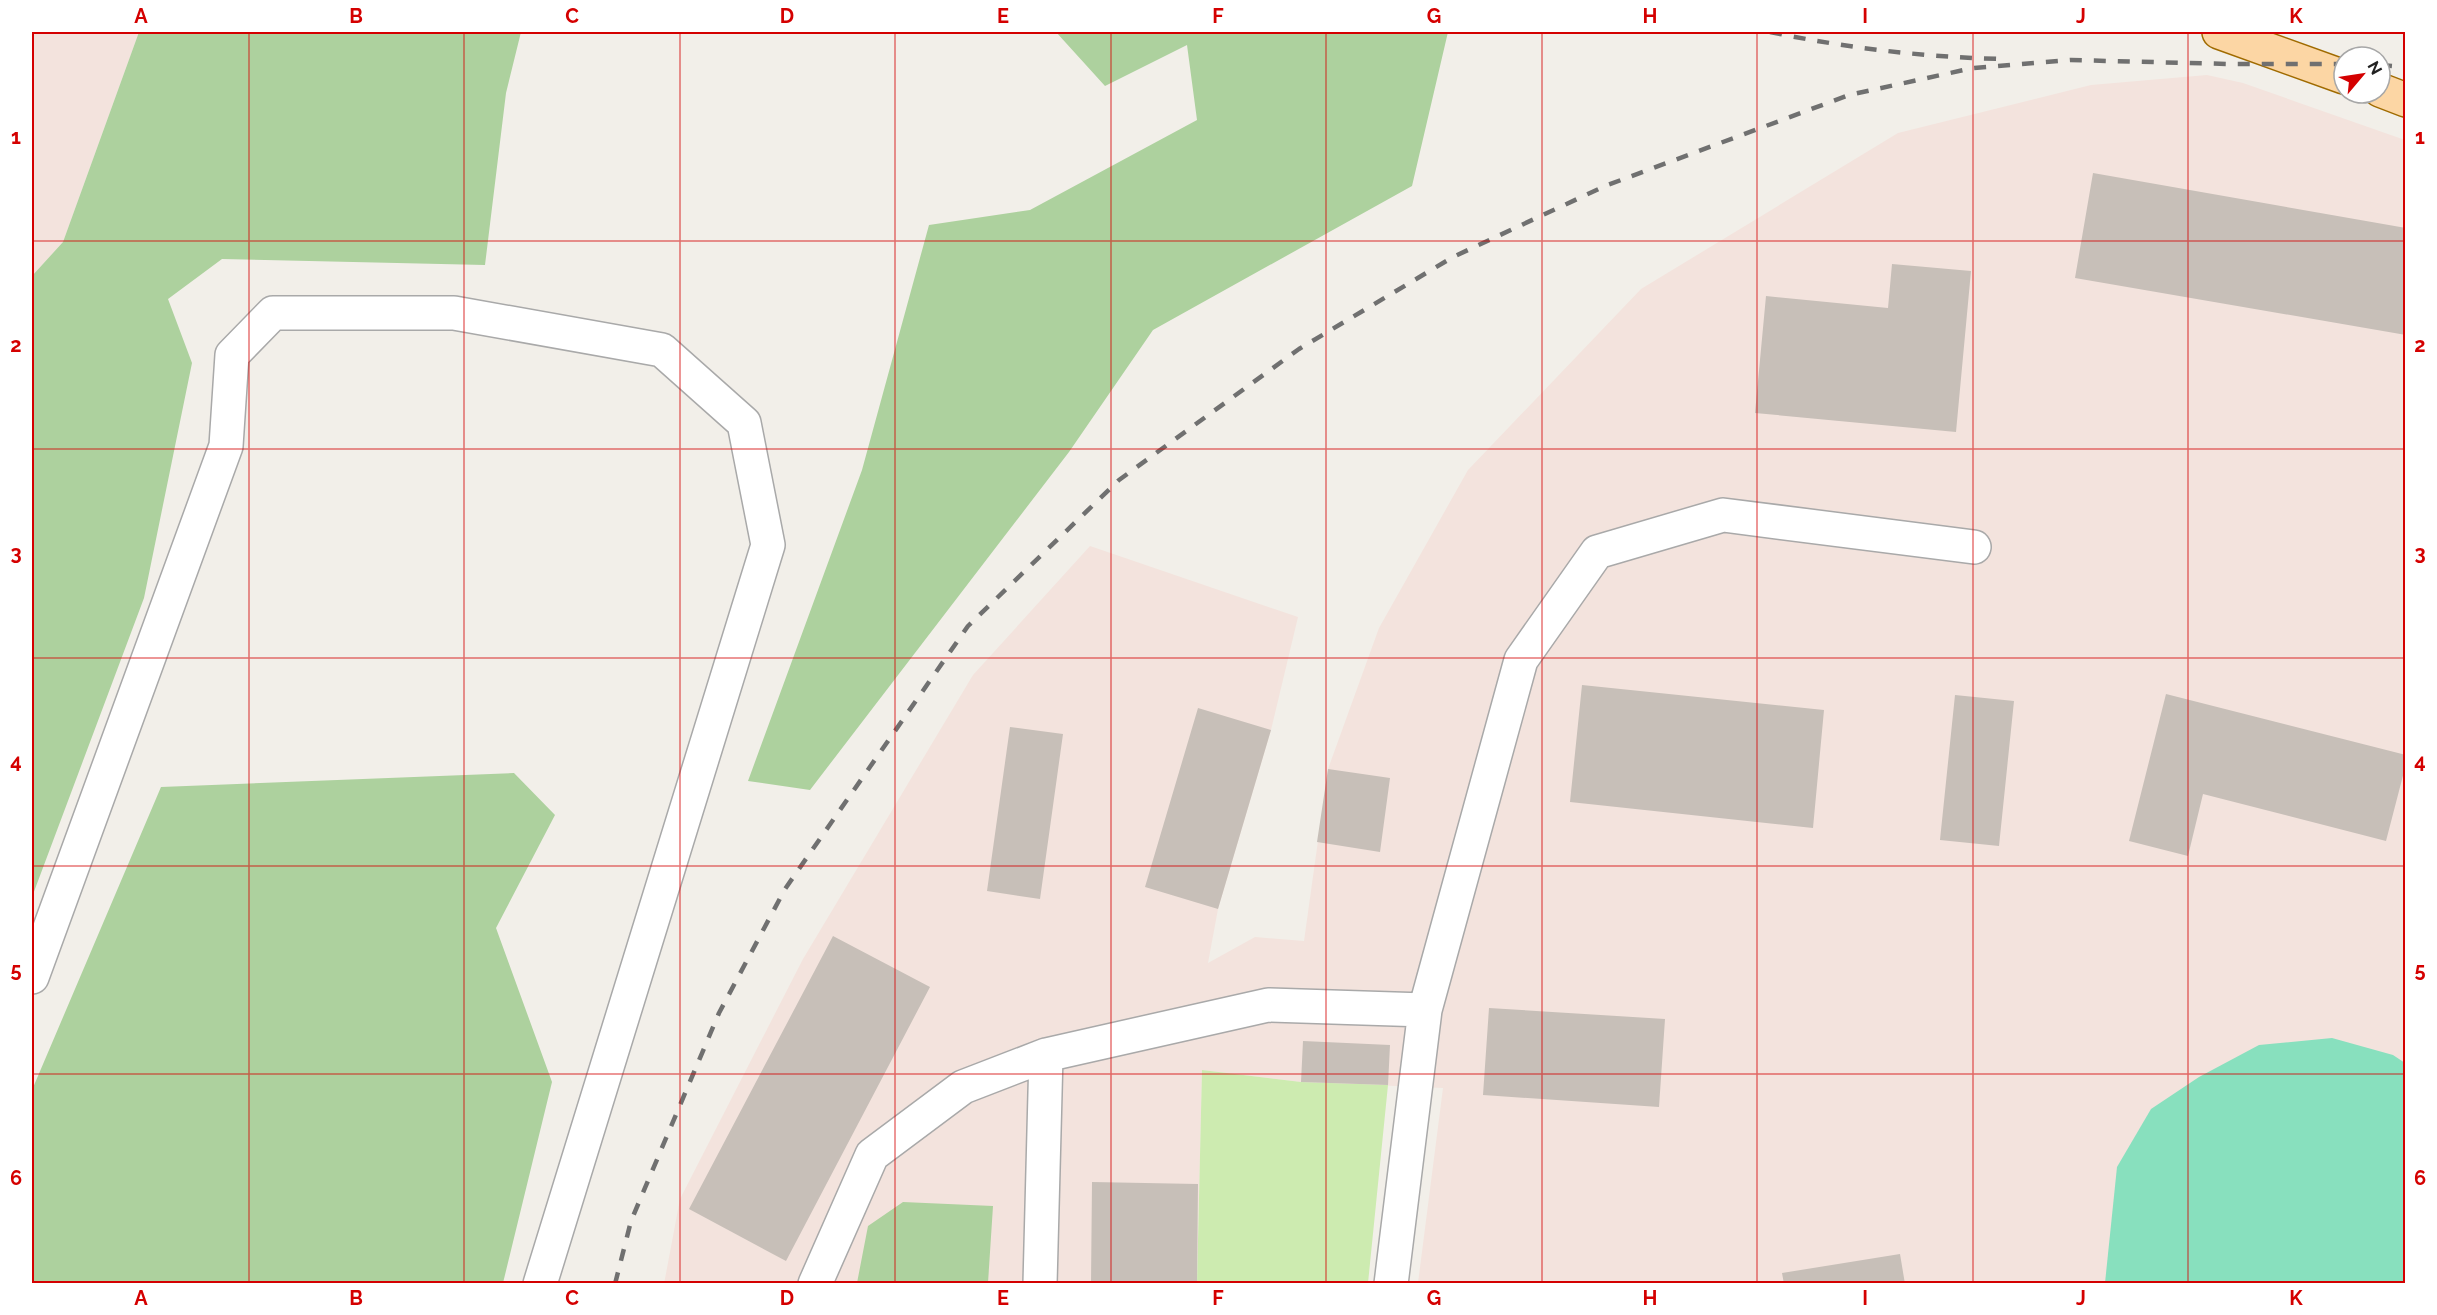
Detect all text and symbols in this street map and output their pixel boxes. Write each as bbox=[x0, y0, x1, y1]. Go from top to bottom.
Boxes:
text: A bbox=[134, 4, 148, 28]
text: B bbox=[349, 4, 363, 28]
text: C bbox=[565, 4, 579, 28]
text: D bbox=[780, 4, 794, 28]
text: E bbox=[997, 4, 1009, 28]
text: F bbox=[1212, 4, 1224, 28]
text: G bbox=[1427, 4, 1441, 28]
text: H bbox=[1643, 4, 1657, 28]
text: I bbox=[1862, 4, 1868, 28]
text: J bbox=[2076, 4, 2086, 28]
text: K bbox=[2289, 4, 2303, 28]
north arrow bbox=[2332, 45, 2392, 105]
text: N bbox=[2363, 58, 2386, 78]
text: 1 bbox=[11, 125, 21, 149]
text: 1 bbox=[2415, 125, 2425, 149]
text: 2 bbox=[10, 333, 22, 357]
text: 2 bbox=[2414, 333, 2426, 357]
text: 3 bbox=[10, 541, 22, 565]
text: 3 bbox=[2414, 541, 2426, 565]
text: 4 bbox=[10, 749, 22, 773]
text: 4 bbox=[2414, 749, 2426, 773]
text: 5 bbox=[10, 958, 22, 982]
text: 5 bbox=[2414, 958, 2426, 982]
text: 6 bbox=[10, 1166, 22, 1190]
text: 6 bbox=[2414, 1166, 2426, 1190]
text: A bbox=[134, 1286, 148, 1310]
text: B bbox=[349, 1286, 363, 1310]
text: C bbox=[565, 1286, 579, 1310]
text: D bbox=[780, 1286, 794, 1310]
text: E bbox=[997, 1286, 1009, 1310]
text: F bbox=[1212, 1286, 1224, 1310]
text: G bbox=[1427, 1286, 1441, 1310]
text: H bbox=[1643, 1286, 1657, 1310]
text: I bbox=[1862, 1286, 1868, 1310]
text: J bbox=[2076, 1286, 2086, 1310]
text: K bbox=[2289, 1286, 2303, 1310]

